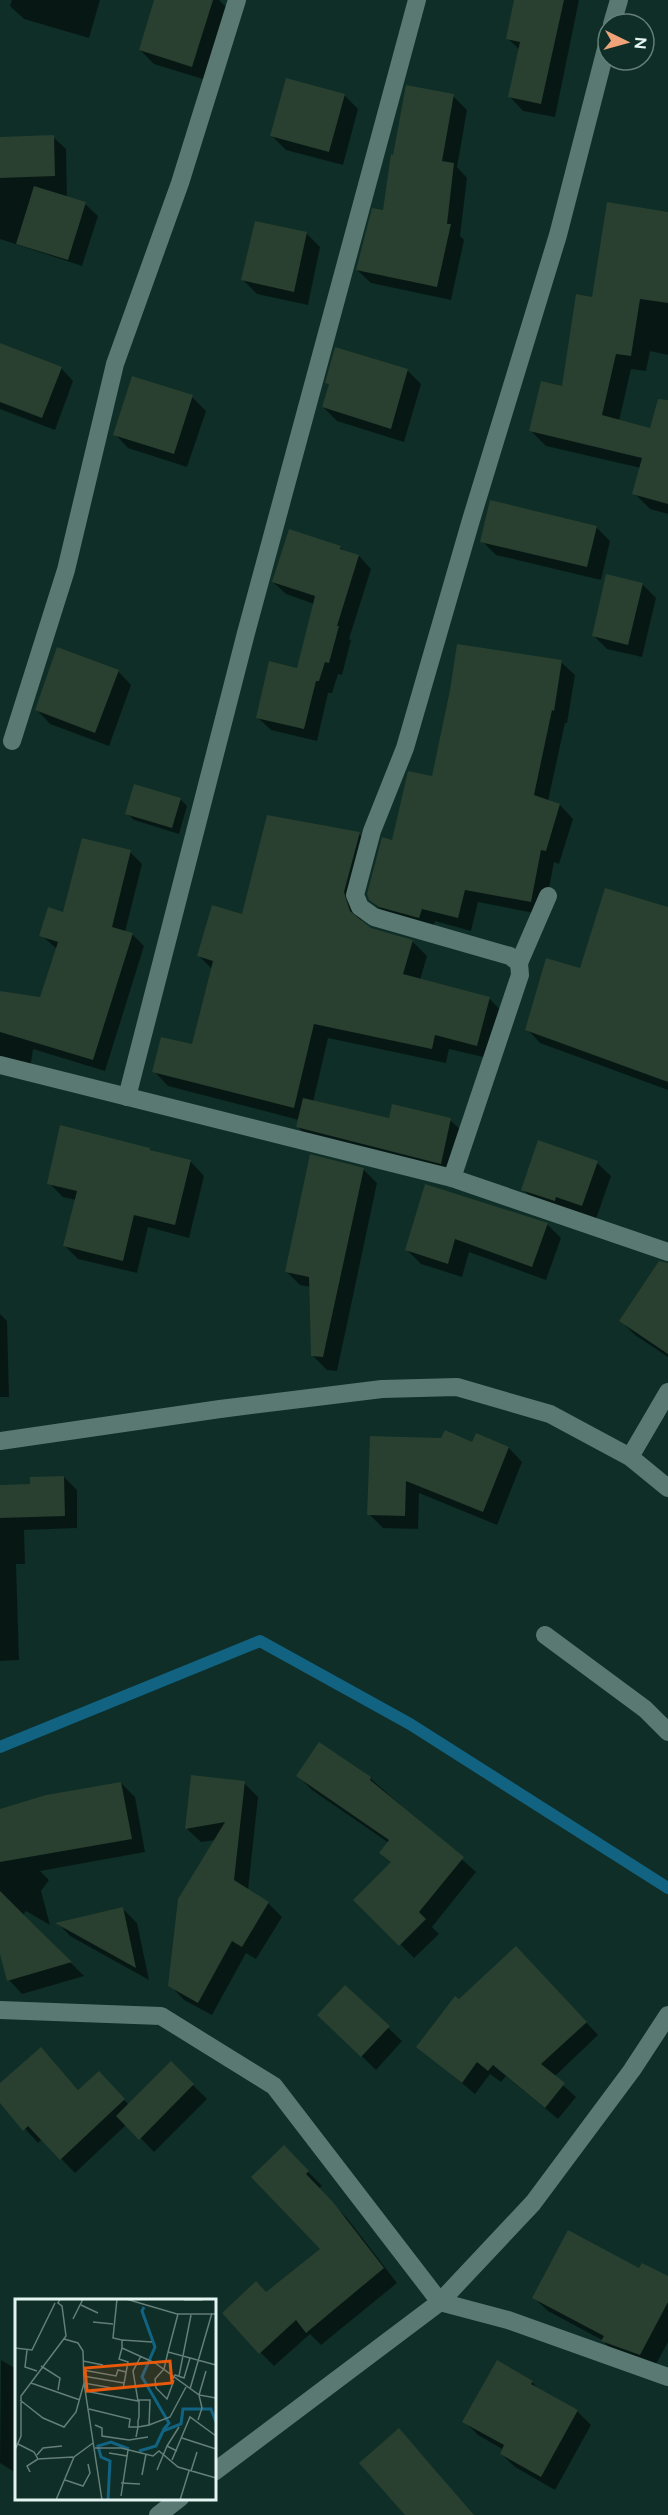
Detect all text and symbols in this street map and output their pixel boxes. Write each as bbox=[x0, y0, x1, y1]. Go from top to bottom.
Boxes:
north arrow bbox=[596, 12, 656, 72]
text: N bbox=[630, 36, 650, 50]
inset map bbox=[15, 2299, 216, 2500]

